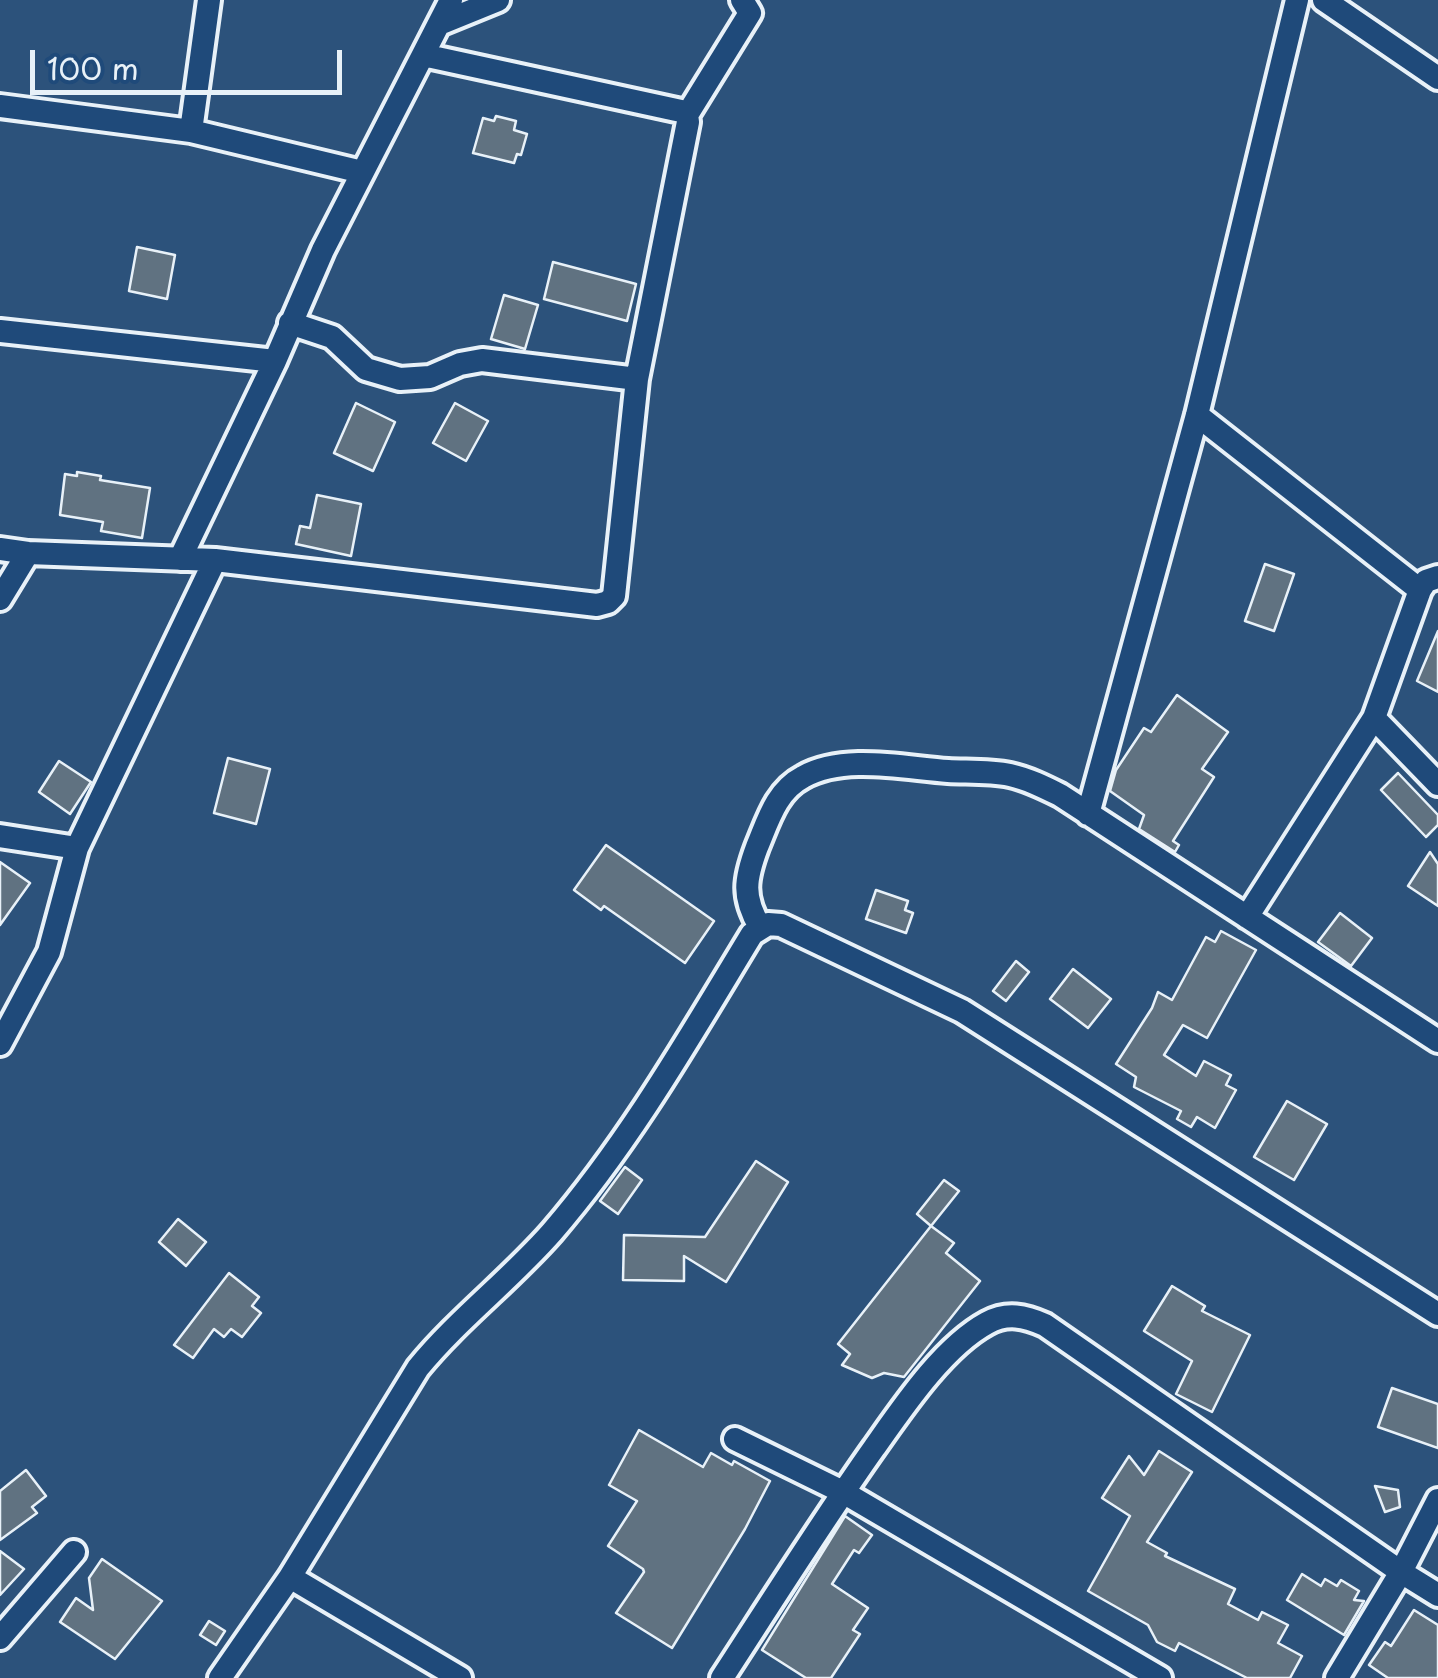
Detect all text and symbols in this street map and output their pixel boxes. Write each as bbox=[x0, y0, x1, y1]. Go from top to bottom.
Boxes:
scale bar bbox=[35, 30, 348, 92]
text: 100 m bbox=[47, 45, 139, 90]

